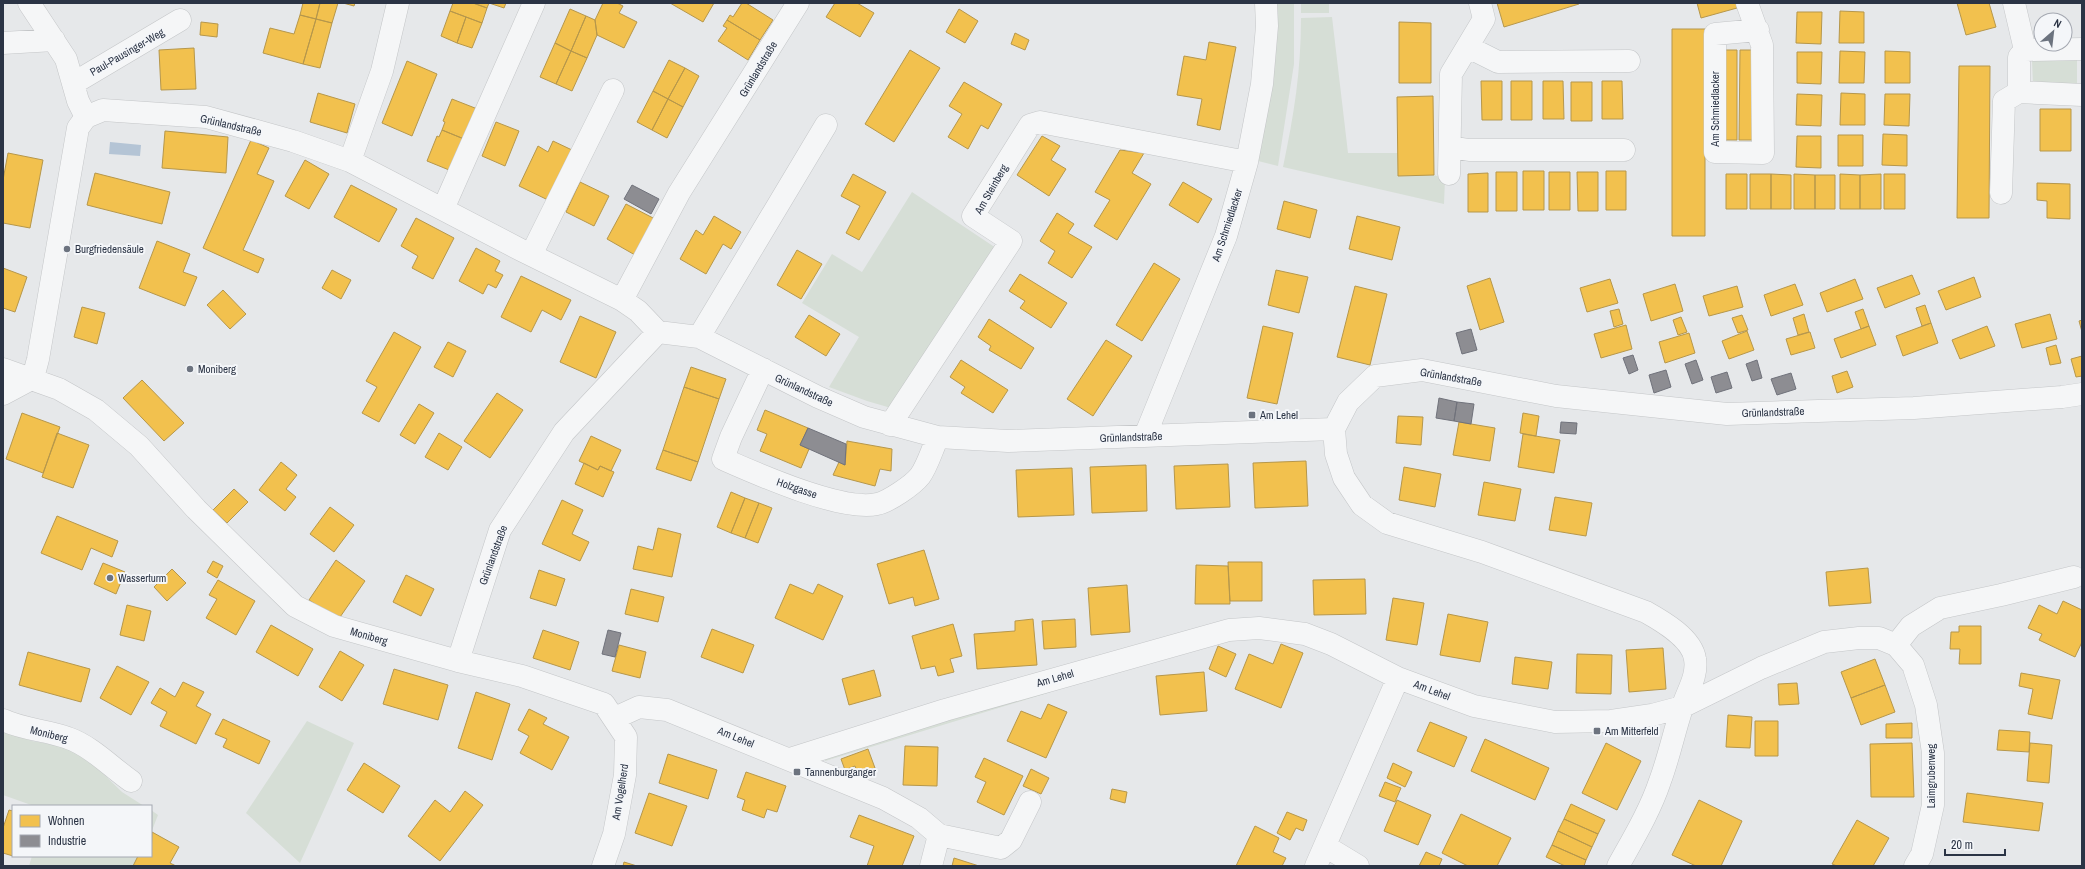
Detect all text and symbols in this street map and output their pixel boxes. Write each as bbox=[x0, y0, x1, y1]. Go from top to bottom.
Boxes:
north arrow bbox=[2033, 12, 2073, 52]
text: N bbox=[2052, 15, 2064, 31]
street label: Paul-Pausinger-Weg bbox=[87, 25, 167, 79]
street label: Grünlandstraße bbox=[736, 39, 780, 99]
street label: Am Schmiedlacker bbox=[1708, 71, 1722, 148]
street label: Grünlandstraße bbox=[199, 111, 263, 139]
street label: Am Steinberg bbox=[971, 162, 1011, 217]
street label: Am Schmiedlacker bbox=[1208, 187, 1245, 264]
place label: Burgfriedensäule bbox=[75, 242, 144, 256]
marker: Burgfriedensäule bbox=[62, 244, 72, 254]
place label: Moniberg bbox=[198, 362, 236, 376]
marker: Moniberg bbox=[185, 364, 195, 374]
street label: Grünlandstraße bbox=[1419, 365, 1483, 389]
street label: Grünlandstraße bbox=[773, 370, 835, 410]
street label: Grünlandstraße bbox=[1741, 404, 1805, 420]
place label: Am Lehel bbox=[1259, 408, 1298, 422]
marker: Am Lehel bbox=[1247, 410, 1257, 420]
street label: Grünlandstraße bbox=[1099, 429, 1163, 445]
street label: Holzgasse bbox=[775, 475, 819, 501]
street label: Grünlandstraße bbox=[476, 523, 510, 587]
place label: Wasserturm bbox=[118, 571, 166, 585]
marker: Wasserturm bbox=[105, 573, 115, 583]
street label: Moniberg bbox=[349, 624, 389, 648]
street label: Am Lehel bbox=[1034, 666, 1075, 690]
street label: Am Lehel bbox=[1411, 676, 1452, 703]
street label: Moniberg bbox=[29, 723, 69, 745]
street label: Am Lehel bbox=[715, 723, 756, 751]
place label: Am Mitterfeld bbox=[1604, 724, 1659, 738]
marker: Am Mitterfeld bbox=[1592, 726, 1602, 736]
street label: Laimgrubenweg bbox=[1924, 744, 1938, 808]
street label: Am Vogelherd bbox=[608, 763, 631, 822]
place label: Tannenburganger bbox=[805, 765, 876, 779]
marker: Tannenburganger bbox=[792, 767, 802, 777]
legend bbox=[12, 805, 152, 857]
text: Wohnen bbox=[48, 813, 84, 829]
scale bar bbox=[1945, 831, 2005, 857]
text: Industrie bbox=[48, 833, 86, 849]
text: 20 m bbox=[1951, 837, 1973, 853]

